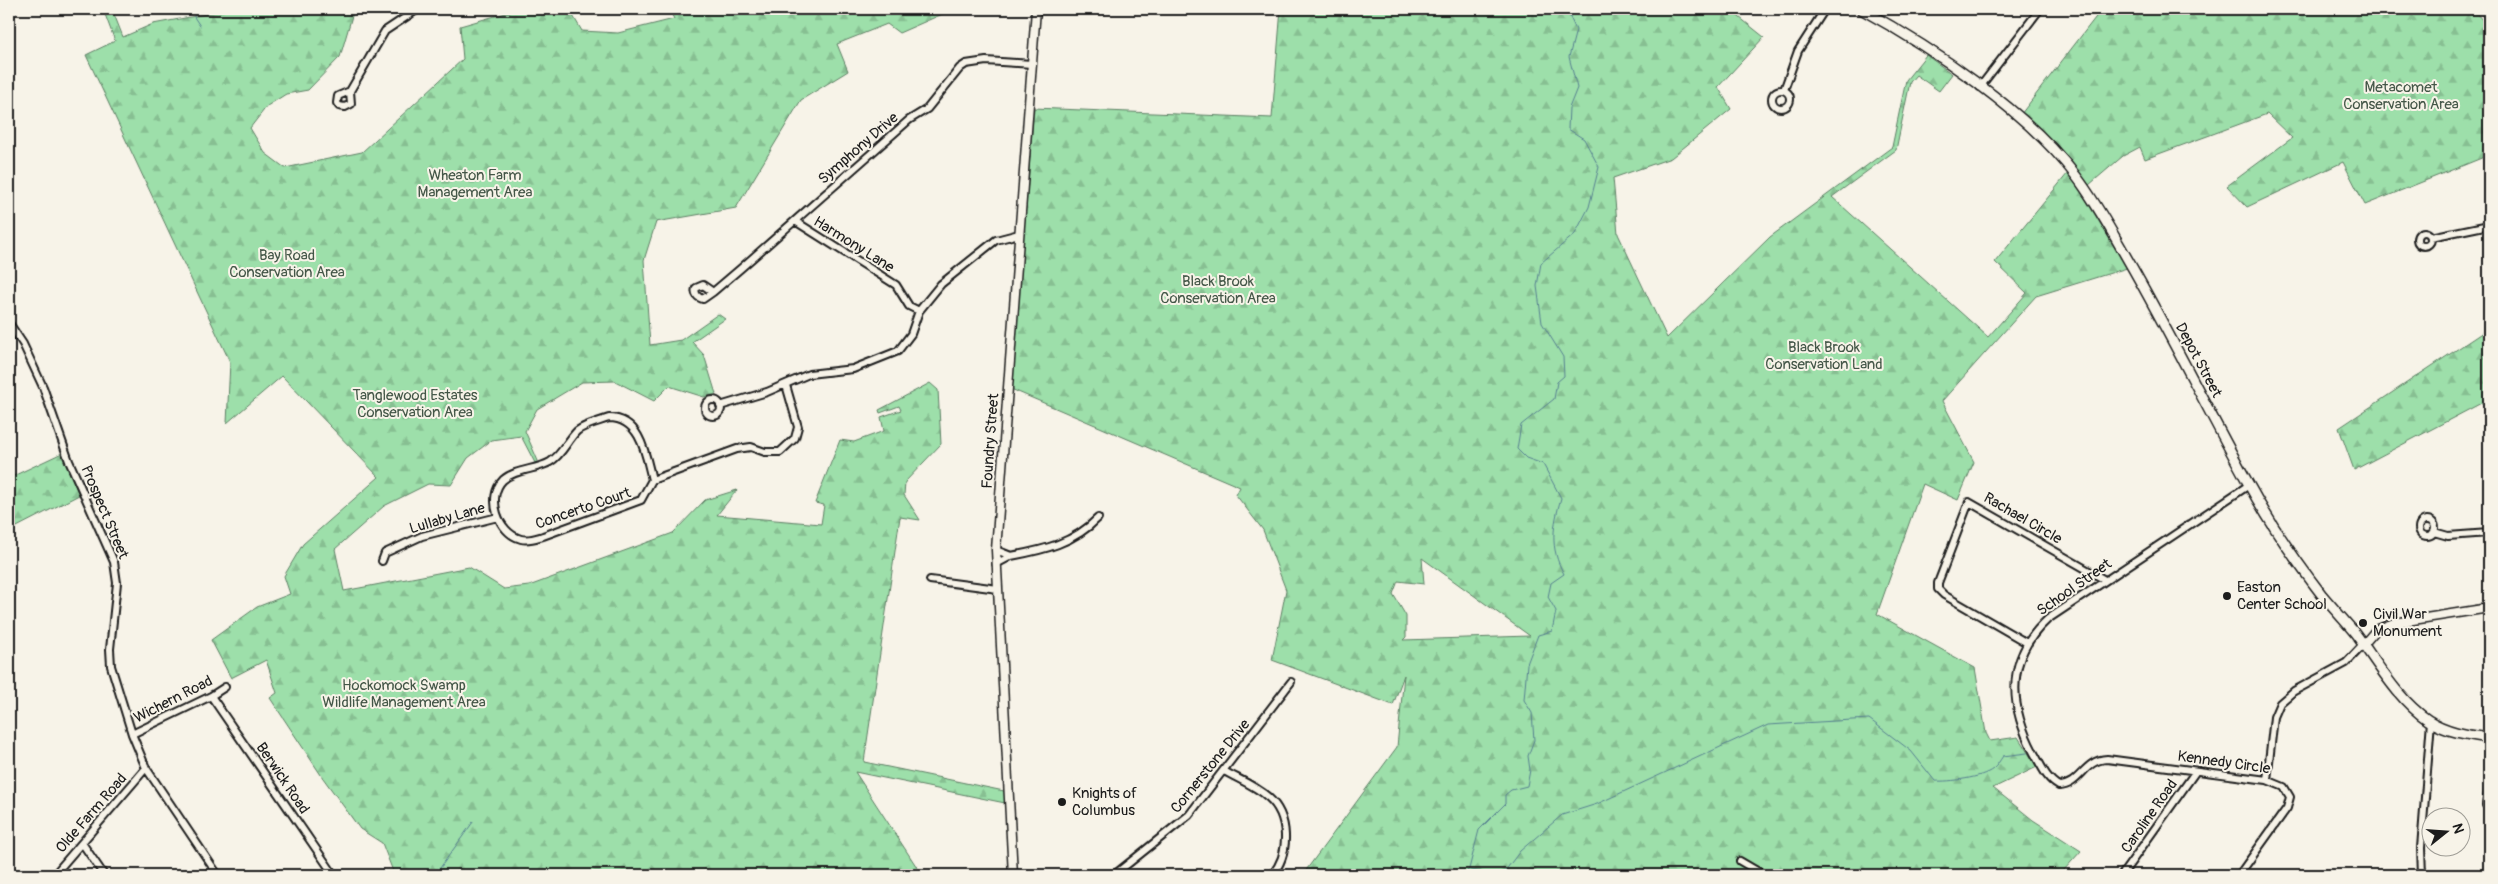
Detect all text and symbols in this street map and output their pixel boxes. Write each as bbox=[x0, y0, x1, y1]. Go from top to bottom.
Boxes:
park label: Metacomet Conservation Area bbox=[2343, 78, 2459, 114]
street label: Symphony Drive bbox=[814, 108, 903, 188]
park label: Wheaton Farm Management Area bbox=[418, 166, 532, 202]
street label: Harmony Lane bbox=[810, 212, 898, 277]
park label: Bay Road Conservation Area bbox=[229, 246, 345, 282]
park label: Black Brook Conservation Area bbox=[1160, 272, 1276, 308]
street label: Depot Street bbox=[2171, 320, 2227, 402]
park label: Black Brook Conservation Land bbox=[1765, 338, 1883, 374]
park label: Tanglewood Estates Conservation Area bbox=[352, 386, 478, 422]
street label: Foundry Street bbox=[978, 392, 1003, 489]
street label: Prospect Street bbox=[76, 463, 133, 563]
street label: Concerto Court bbox=[533, 483, 634, 534]
street label: Rachael Circle bbox=[1980, 488, 2066, 549]
street label: Lullaby Lane bbox=[407, 498, 488, 538]
street label: School Street bbox=[2033, 554, 2116, 620]
place label: Easton Center School bbox=[2237, 578, 2327, 614]
marker: Easton Center School bbox=[2221, 590, 2233, 602]
place label: Civil War Monument bbox=[2373, 605, 2443, 641]
marker: Civil War Monument bbox=[2357, 617, 2369, 629]
street label: Wichern Road bbox=[131, 672, 216, 727]
park label: Hockomock Swamp Wildlife Management Area bbox=[322, 676, 486, 712]
street label: Cornerstone Drive bbox=[1167, 715, 1255, 817]
street label: Berwick Road bbox=[252, 739, 313, 818]
street label: Kennedy Circle bbox=[2176, 747, 2272, 778]
street label: Olde Farm Road bbox=[52, 770, 131, 857]
street label: Caroline Road bbox=[2117, 776, 2182, 857]
place label: Knights of Columbus bbox=[1072, 784, 1137, 820]
marker: Knights of Columbus bbox=[1056, 796, 1068, 808]
north arrow bbox=[2420, 806, 2470, 856]
text: N bbox=[2448, 821, 2467, 835]

